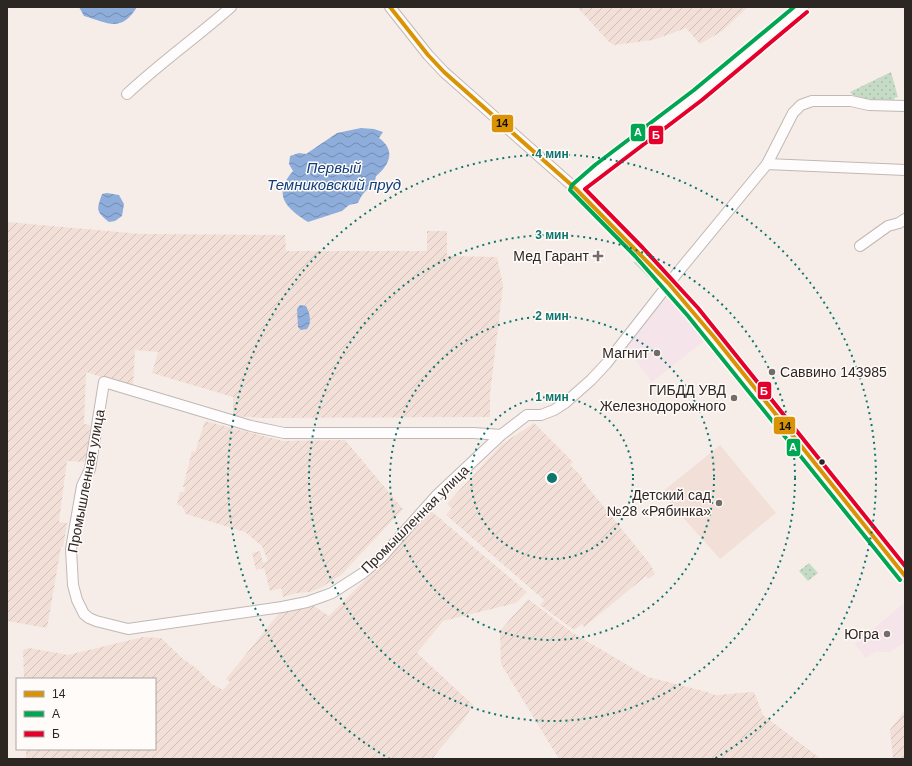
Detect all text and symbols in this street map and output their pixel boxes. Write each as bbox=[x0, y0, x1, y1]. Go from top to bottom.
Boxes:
line badge: 14 bbox=[491, 114, 514, 133]
text: 14 bbox=[496, 117, 509, 129]
line badge: А bbox=[630, 123, 646, 142]
line badge: Б bbox=[648, 125, 664, 145]
text: А bbox=[634, 126, 642, 138]
text: Б bbox=[652, 129, 660, 141]
text: 4 мин bbox=[535, 147, 569, 161]
water label: Первый Темниковский пруд bbox=[267, 159, 401, 193]
text: 3 мин bbox=[535, 228, 569, 242]
place label: Мед Гарант bbox=[513, 248, 590, 264]
marker: Мед Гарант bbox=[592, 250, 604, 262]
text: 2 мин bbox=[535, 309, 569, 323]
place label: Магнит bbox=[602, 345, 650, 361]
marker: Магнит bbox=[652, 348, 662, 358]
place label: Саввино 143985 bbox=[780, 364, 887, 380]
marker: Саввино 143985 bbox=[767, 367, 777, 377]
line badge: Б bbox=[757, 381, 772, 400]
place label: ГИБДД УВД Железнодорожного bbox=[600, 382, 727, 414]
text: Б bbox=[760, 385, 768, 397]
text: 1 мин bbox=[535, 390, 569, 404]
marker: ГИБДД УВД Железнодорожного bbox=[729, 393, 739, 403]
street label: Промышленная улица bbox=[64, 408, 108, 554]
line badge: 14 bbox=[773, 416, 796, 435]
text: 14 bbox=[779, 420, 792, 432]
line badge: А bbox=[786, 438, 801, 457]
text: А bbox=[789, 441, 797, 453]
unlabelled marker bbox=[817, 457, 827, 467]
street label: Промышленная улица bbox=[358, 462, 472, 576]
centre of rings bbox=[545, 471, 559, 485]
place label: Детский сад №28 «Рябинка» bbox=[607, 487, 711, 519]
marker: Детский сад №28 «Рябинка» bbox=[714, 498, 724, 508]
place label: Югра bbox=[844, 626, 879, 642]
marker: Югра bbox=[882, 629, 892, 639]
legend bbox=[16, 678, 156, 750]
text: 14 bbox=[52, 687, 66, 701]
text: А bbox=[52, 707, 60, 721]
text: Б bbox=[52, 727, 60, 741]

